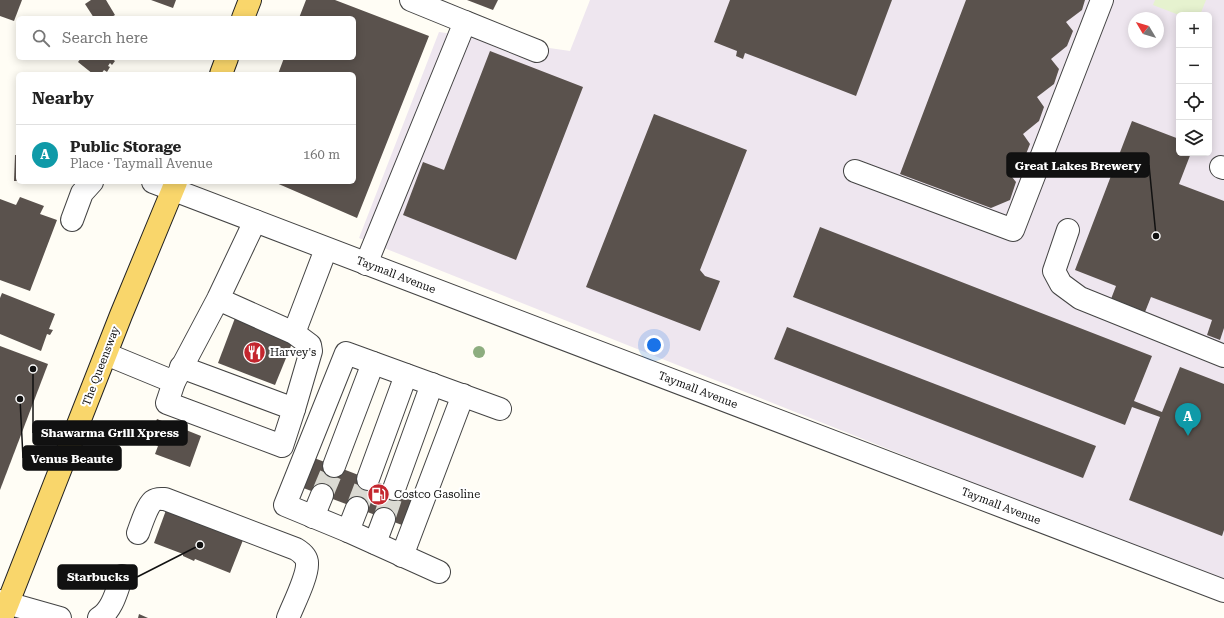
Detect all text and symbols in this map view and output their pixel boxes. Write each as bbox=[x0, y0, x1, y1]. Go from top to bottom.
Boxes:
north arrow bbox=[1128, 12, 1164, 48]
map controls bbox=[1176, 12, 1212, 156]
button: + bbox=[1176, 12, 1212, 48]
search box bbox=[16, 16, 356, 60]
icon: search bbox=[30, 27, 52, 49]
text: Search here bbox=[62, 29, 148, 47]
button: − bbox=[1176, 48, 1212, 84]
button: locate bbox=[1176, 84, 1212, 120]
text: Nearby bbox=[32, 88, 94, 108]
button: layers bbox=[1176, 120, 1212, 156]
text: Public Storage bbox=[70, 138, 181, 156]
text: A bbox=[40, 147, 50, 162]
text: 160 m bbox=[303, 147, 340, 162]
callout: Great Lakes Brewery bbox=[1007, 153, 1149, 177]
text: Place · Taymall Avenue bbox=[70, 156, 213, 171]
text: Great Lakes Brewery bbox=[1015, 159, 1142, 173]
street label: Taymall Avenue bbox=[355, 254, 437, 296]
street label: The Queensway bbox=[80, 324, 122, 408]
your location bbox=[644, 335, 664, 355]
restaurant icon: Harvey's bbox=[242, 339, 268, 365]
place label: Harvey's bbox=[270, 346, 316, 359]
street label: Taymall Avenue bbox=[657, 369, 739, 411]
pin: A bbox=[1175, 403, 1201, 436]
callout: Shawarma Grill Xpress bbox=[33, 421, 187, 445]
text: Shawarma Grill Xpress bbox=[41, 426, 179, 440]
callout: Venus Beaute bbox=[23, 446, 121, 470]
text: Venus Beaute bbox=[31, 452, 113, 466]
fuel station icon: Costco Gasoline bbox=[365, 481, 391, 507]
street label: Taymall Avenue bbox=[960, 485, 1042, 527]
place label: Costco Gasoline bbox=[394, 488, 480, 501]
callout: Starbucks bbox=[58, 565, 137, 589]
text: Starbucks bbox=[67, 570, 129, 584]

